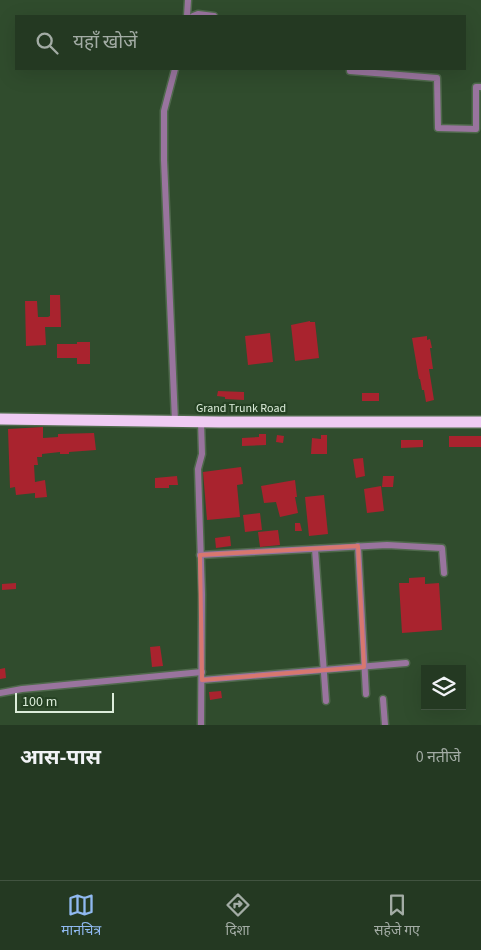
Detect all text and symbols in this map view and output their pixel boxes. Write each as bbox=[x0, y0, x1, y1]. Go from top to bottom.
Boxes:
search box bbox=[15, 15, 466, 70]
icon: search bbox=[33, 29, 61, 57]
text: यहाँ खोजें bbox=[73, 29, 137, 56]
street label: Grand Trunk Road bbox=[196, 400, 286, 417]
map controls bbox=[421, 665, 466, 710]
button: layers bbox=[421, 665, 466, 710]
scale bar bbox=[15, 690, 114, 713]
text: 100 m bbox=[22, 692, 57, 712]
text: आस-पास bbox=[20, 742, 101, 772]
text: 0 नतीजे bbox=[416, 746, 461, 768]
tab: मानचित्र bbox=[61, 891, 101, 941]
tab: दिशा bbox=[224, 891, 252, 941]
tab: सहेजे गए bbox=[374, 891, 420, 941]

